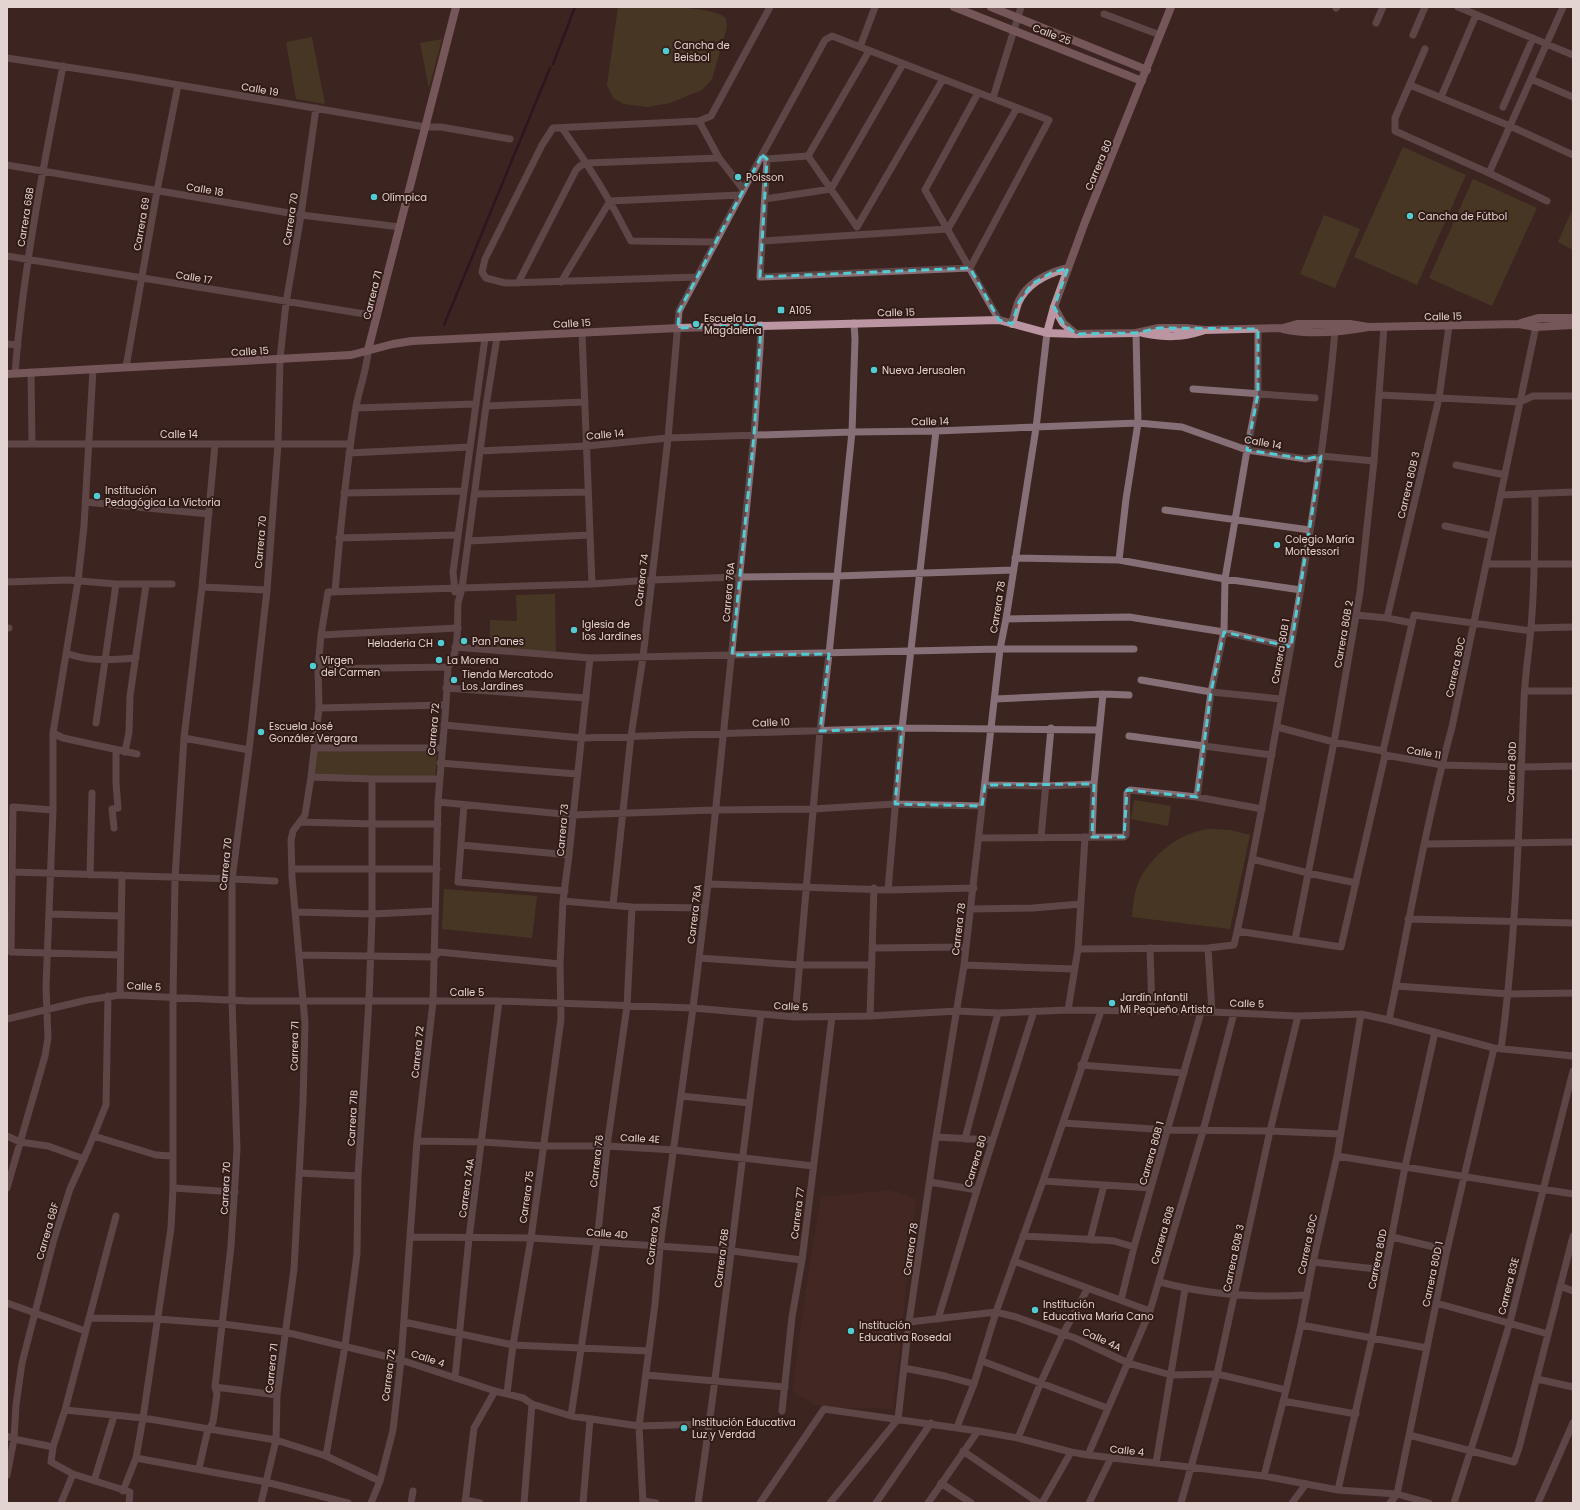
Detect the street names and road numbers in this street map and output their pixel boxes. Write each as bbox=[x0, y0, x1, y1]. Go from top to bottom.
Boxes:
street label: Calle 25 bbox=[1030, 20, 1073, 49]
street label: Calle 19 bbox=[240, 79, 280, 100]
street label: Carrera 80 bbox=[1081, 137, 1116, 193]
street label: Calle 18 bbox=[185, 179, 225, 200]
street label: Carrera 68B bbox=[13, 186, 38, 248]
street label: Carrera 70 bbox=[279, 192, 302, 246]
street label: Carrera 69 bbox=[129, 196, 154, 252]
street label: Calle 17 bbox=[175, 267, 214, 288]
street label: Carrera 71 bbox=[359, 269, 386, 321]
street label: Calle 15 bbox=[877, 305, 915, 320]
street label: Calle 15 bbox=[1424, 309, 1462, 324]
street label: Calle 15 bbox=[553, 315, 591, 332]
street label: Calle 15 bbox=[231, 343, 269, 360]
street label: Calle 14 bbox=[911, 414, 949, 429]
street label: Calle 14 bbox=[586, 425, 625, 444]
street label: Calle 14 bbox=[160, 427, 198, 442]
street label: Calle 14 bbox=[1243, 432, 1283, 453]
street label: Carrera 80B 3 bbox=[1393, 450, 1424, 520]
street label: Carrera 70 bbox=[251, 515, 270, 569]
street label: Carrera 74 bbox=[631, 553, 652, 607]
street label: Carrera 76A bbox=[718, 561, 739, 623]
street label: Carrera 78 bbox=[986, 580, 1009, 634]
street label: Carrera 80B 2 bbox=[1330, 599, 1357, 669]
street label: Carrera 80B 1 bbox=[1267, 617, 1294, 685]
street label: Carrera 80C bbox=[1442, 635, 1469, 699]
street label: Carrera 72 bbox=[424, 702, 443, 756]
street label: Calle 10 bbox=[752, 714, 790, 731]
street label: Carrera 80D bbox=[1503, 741, 1520, 803]
street label: Calle 11 bbox=[1406, 742, 1442, 763]
street label: Carrera 73 bbox=[553, 803, 572, 857]
street label: Carrera 70 bbox=[215, 837, 236, 891]
street label: Carrera 76A bbox=[683, 883, 706, 945]
street label: Carrera 78 bbox=[948, 902, 969, 956]
street label: Calle 5 bbox=[126, 978, 162, 995]
street label: Calle 5 bbox=[450, 985, 484, 1000]
street label: Calle 5 bbox=[1229, 995, 1265, 1012]
street label: Calle 5 bbox=[773, 998, 809, 1015]
street label: Carrera 71 bbox=[287, 1021, 302, 1071]
street label: Carrera 72 bbox=[407, 1025, 428, 1079]
street label: Carrera 71B bbox=[344, 1090, 361, 1146]
street label: Carrera 80B 1 bbox=[1135, 1119, 1168, 1187]
street label: Calle 4E bbox=[620, 1130, 660, 1147]
street label: Carrera 80 bbox=[960, 1133, 991, 1189]
street label: Carrera 76 bbox=[586, 1134, 607, 1188]
street label: Carrera 74A bbox=[455, 1157, 478, 1219]
street label: Carrera 70 bbox=[217, 1161, 234, 1215]
street label: Carrera 75 bbox=[515, 1170, 538, 1224]
street label: Carrera 77 bbox=[787, 1186, 808, 1240]
street label: Carrera 68F bbox=[32, 1201, 63, 1262]
street label: Carrera 76A bbox=[642, 1204, 665, 1266]
street label: Carrera 80B bbox=[1147, 1204, 1178, 1266]
street label: Carrera 80C bbox=[1294, 1212, 1321, 1276]
street label: Carrera 78 bbox=[899, 1222, 922, 1276]
street label: Carrera 80B 3 bbox=[1219, 1223, 1248, 1293]
street label: Calle 4D bbox=[586, 1225, 628, 1242]
street label: Carrera 76B bbox=[710, 1228, 733, 1288]
street label: Carrera 80D bbox=[1364, 1228, 1391, 1290]
street label: Carrera 80D 1 bbox=[1418, 1240, 1447, 1308]
street label: Carrera 83E bbox=[1494, 1256, 1523, 1316]
street label: Calle 4A bbox=[1080, 1324, 1124, 1355]
street label: Carrera 71 bbox=[261, 1342, 282, 1394]
street label: Calle 4 bbox=[409, 1346, 447, 1371]
street label: Carrera 72 bbox=[378, 1348, 399, 1402]
street label: Calle 4 bbox=[1109, 1441, 1145, 1460]

